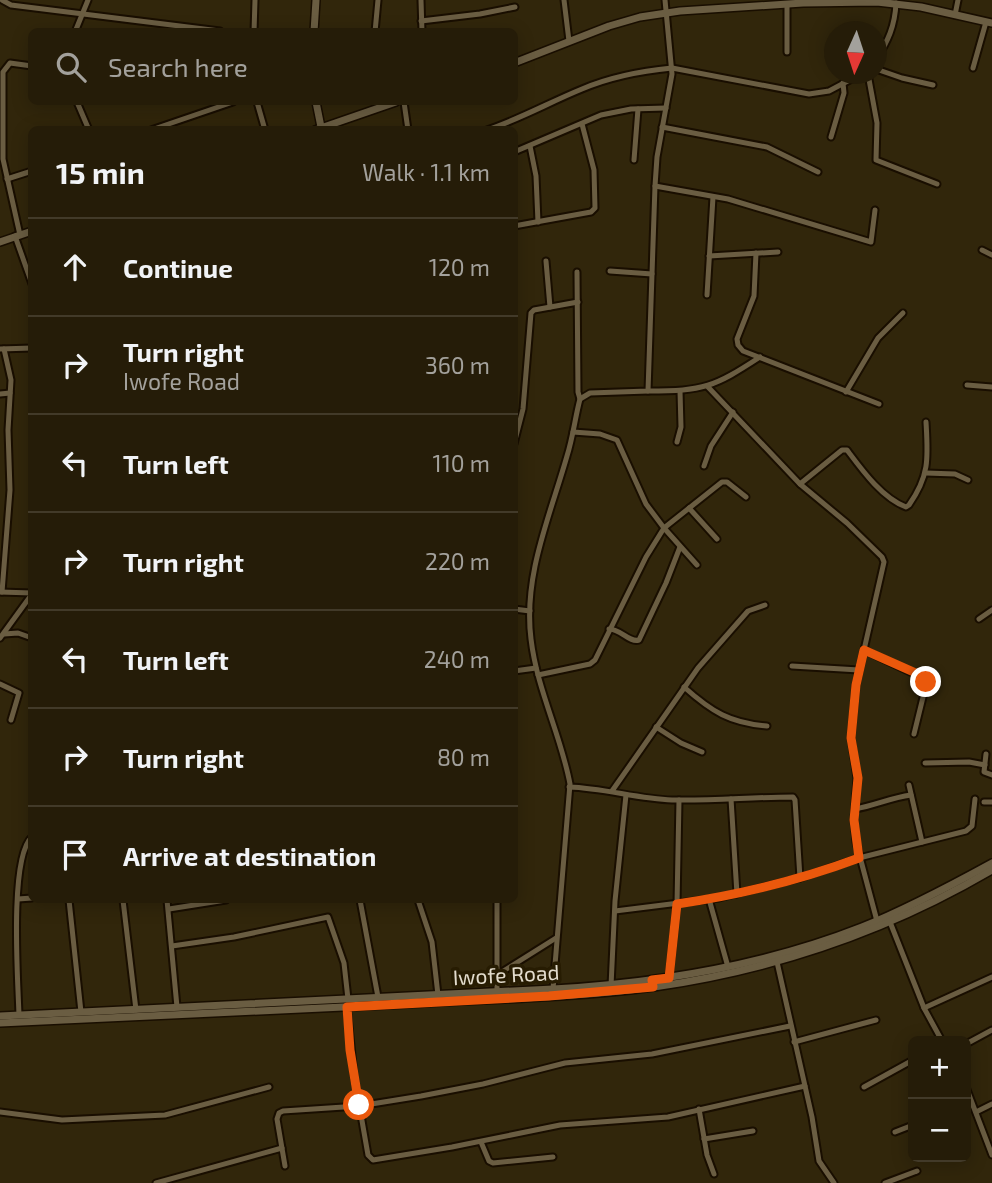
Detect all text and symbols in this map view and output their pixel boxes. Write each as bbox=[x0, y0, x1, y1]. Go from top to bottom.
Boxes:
north arrow bbox=[824, 21, 887, 84]
search box bbox=[28, 28, 518, 105]
icon: search bbox=[52, 48, 90, 86]
text: Search here bbox=[108, 51, 248, 82]
text: 15 min bbox=[56, 154, 145, 190]
text: Walk · 1.1 km bbox=[362, 158, 490, 186]
icon: ahead bbox=[56, 248, 94, 286]
text: Continue bbox=[123, 252, 233, 283]
text: 120 m bbox=[429, 253, 490, 281]
text: Turn right bbox=[123, 336, 244, 367]
icon: right bbox=[56, 346, 94, 384]
text: 360 m bbox=[425, 351, 490, 379]
text: Iwofe Road bbox=[123, 367, 240, 395]
icon: left bbox=[56, 444, 94, 482]
text: Turn left bbox=[123, 448, 229, 479]
text: 110 m bbox=[433, 449, 490, 477]
icon: right bbox=[56, 542, 94, 580]
text: Turn right bbox=[123, 546, 244, 577]
text: 220 m bbox=[425, 547, 490, 575]
icon: left bbox=[56, 640, 94, 678]
text: Turn left bbox=[123, 644, 229, 675]
text: 240 m bbox=[424, 645, 490, 673]
route end bbox=[910, 666, 941, 697]
icon: right bbox=[56, 738, 94, 776]
text: Turn right bbox=[123, 742, 244, 773]
text: 80 m bbox=[437, 743, 490, 771]
icon: arrive bbox=[56, 836, 94, 874]
text: Arrive at destination bbox=[123, 840, 376, 871]
street label: Iwofe Road bbox=[452, 959, 560, 989]
map controls bbox=[908, 1036, 971, 1162]
button: + bbox=[908, 1036, 971, 1099]
route start bbox=[343, 1089, 374, 1120]
button: − bbox=[908, 1099, 971, 1162]

